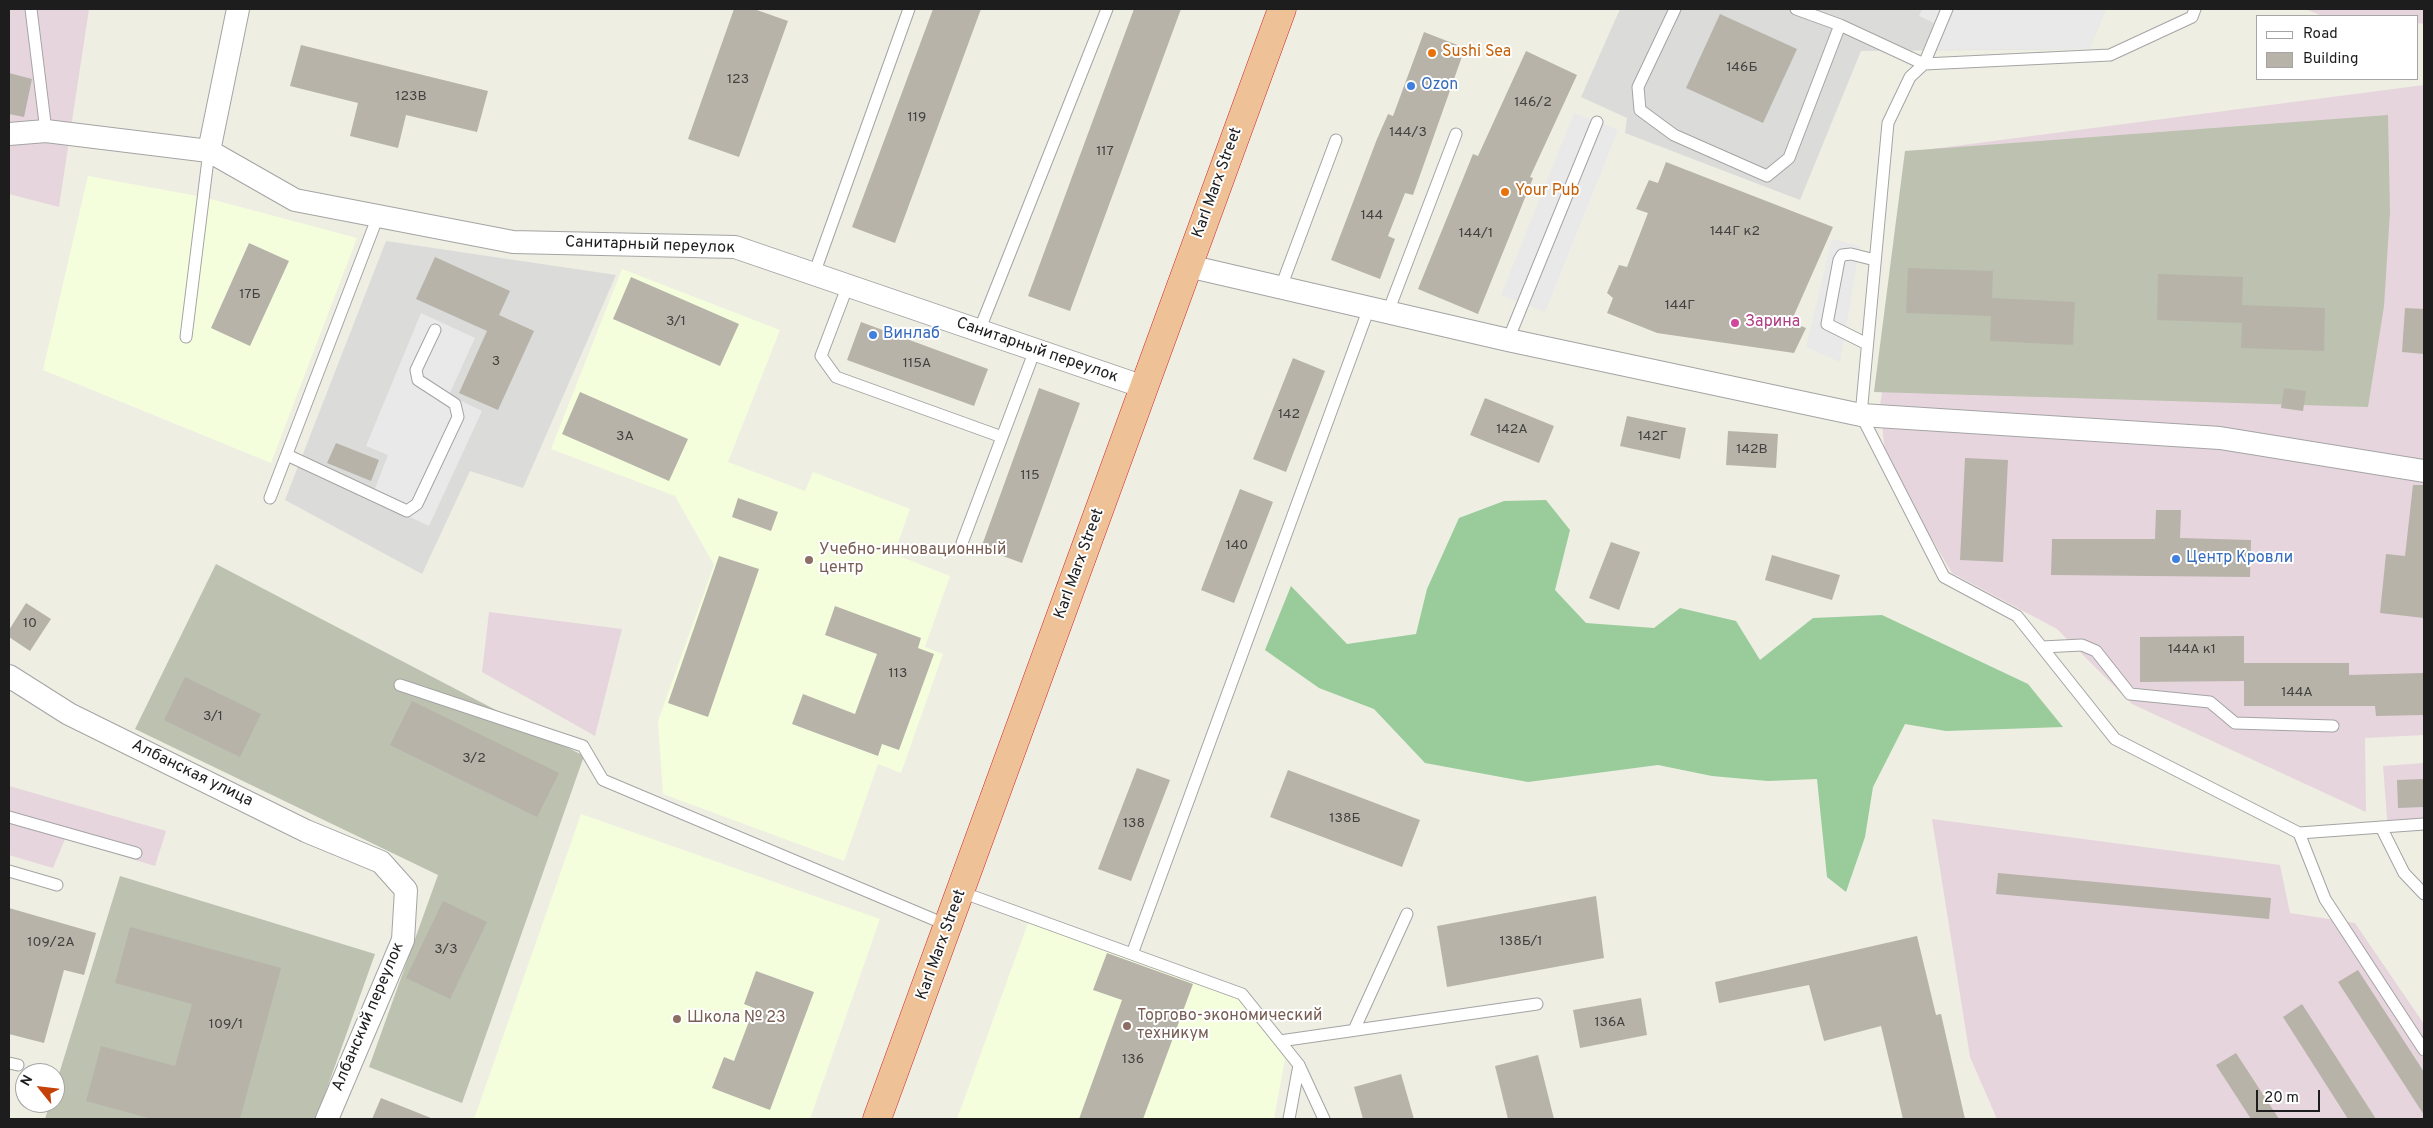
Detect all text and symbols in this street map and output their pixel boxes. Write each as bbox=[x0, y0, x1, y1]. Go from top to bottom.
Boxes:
legend bbox=[2256, 15, 2418, 80]
text: Road bbox=[2303, 25, 2338, 44]
place label: Sushi Sea bbox=[1442, 43, 1511, 63]
marker: Sushi Sea bbox=[1426, 47, 1438, 59]
text: Building bbox=[2303, 50, 2358, 69]
house number: 146Б bbox=[1726, 60, 1758, 76]
house number: 123 bbox=[727, 72, 749, 88]
place label: Ozon bbox=[1421, 76, 1458, 96]
marker: Ozon bbox=[1405, 80, 1417, 92]
house number: 123В bbox=[395, 89, 427, 105]
house number: 146/2 bbox=[1514, 95, 1552, 111]
house number: 119 bbox=[908, 110, 926, 126]
street label: Karl Marx Street bbox=[1189, 125, 1247, 241]
house number: 144/3 bbox=[1389, 125, 1427, 141]
house number: 117 bbox=[1096, 144, 1114, 160]
place label: Your Pub bbox=[1515, 182, 1580, 202]
marker: Your Pub bbox=[1499, 186, 1511, 198]
house number: 144 bbox=[1361, 208, 1383, 224]
house number: 144Г к2 bbox=[1710, 224, 1760, 240]
house number: 144/1 bbox=[1459, 226, 1493, 242]
street label: Санитарный переулок bbox=[565, 233, 735, 259]
house number: 17Б bbox=[239, 287, 261, 303]
house number: 144Г bbox=[1665, 298, 1695, 314]
place label: Зарина bbox=[1745, 313, 1800, 333]
house number: 3/1 bbox=[666, 314, 686, 330]
street label: Санитарный переулок bbox=[953, 314, 1121, 388]
marker: Зарина bbox=[1729, 317, 1741, 329]
place label: Винлаб bbox=[883, 325, 940, 345]
marker: Винлаб bbox=[867, 329, 879, 341]
house number: 3 bbox=[492, 354, 500, 370]
house number: 115А bbox=[903, 356, 931, 372]
house number: 142 bbox=[1278, 407, 1300, 423]
house number: 142А bbox=[1496, 422, 1528, 438]
house number: 3А bbox=[616, 429, 634, 445]
house number: 142Г bbox=[1638, 429, 1668, 445]
house number: 142В bbox=[1736, 442, 1768, 458]
house number: 115 bbox=[1020, 468, 1040, 484]
street label: Karl Marx Street bbox=[1051, 506, 1109, 622]
house number: 140 bbox=[1226, 538, 1248, 554]
place label: Учебно-инновационный центр bbox=[819, 541, 1006, 579]
place label: Центр Кровли bbox=[2186, 549, 2293, 569]
marker: Центр Кровли bbox=[2170, 553, 2182, 565]
marker: Учебно-инновационный центр bbox=[803, 554, 815, 566]
house number: 10 bbox=[23, 616, 37, 632]
house number: 144А к1 bbox=[2168, 642, 2216, 658]
house number: 113 bbox=[889, 666, 907, 682]
house number: 144А bbox=[2281, 685, 2313, 701]
house number: 3/1 bbox=[203, 709, 223, 725]
street label: Албанская улица bbox=[128, 736, 256, 812]
house number: 3/2 bbox=[462, 751, 486, 767]
house number: 138Б bbox=[1329, 811, 1361, 827]
house number: 138 bbox=[1123, 816, 1145, 832]
street label: Karl Marx Street bbox=[913, 887, 971, 1003]
house number: 138Б/1 bbox=[1500, 934, 1542, 950]
house number: 109/2А bbox=[27, 935, 75, 951]
street label: Албанский переулок bbox=[329, 940, 409, 1094]
house number: 3/3 bbox=[434, 942, 458, 958]
place label: Торгово-экономический техникум bbox=[1137, 1007, 1322, 1045]
place label: Школа № 23 bbox=[687, 1009, 786, 1029]
marker: Школа № 23 bbox=[671, 1013, 683, 1025]
house number: 136А bbox=[1594, 1015, 1626, 1031]
house number: 109/1 bbox=[209, 1017, 243, 1033]
marker: Торгово-экономический техникум bbox=[1121, 1020, 1133, 1032]
house number: 136 bbox=[1122, 1052, 1144, 1068]
north arrow bbox=[15, 1063, 65, 1113]
text: N bbox=[17, 1072, 37, 1089]
scale bar bbox=[2258, 1080, 2322, 1112]
text: 20 m bbox=[2264, 1089, 2299, 1108]

